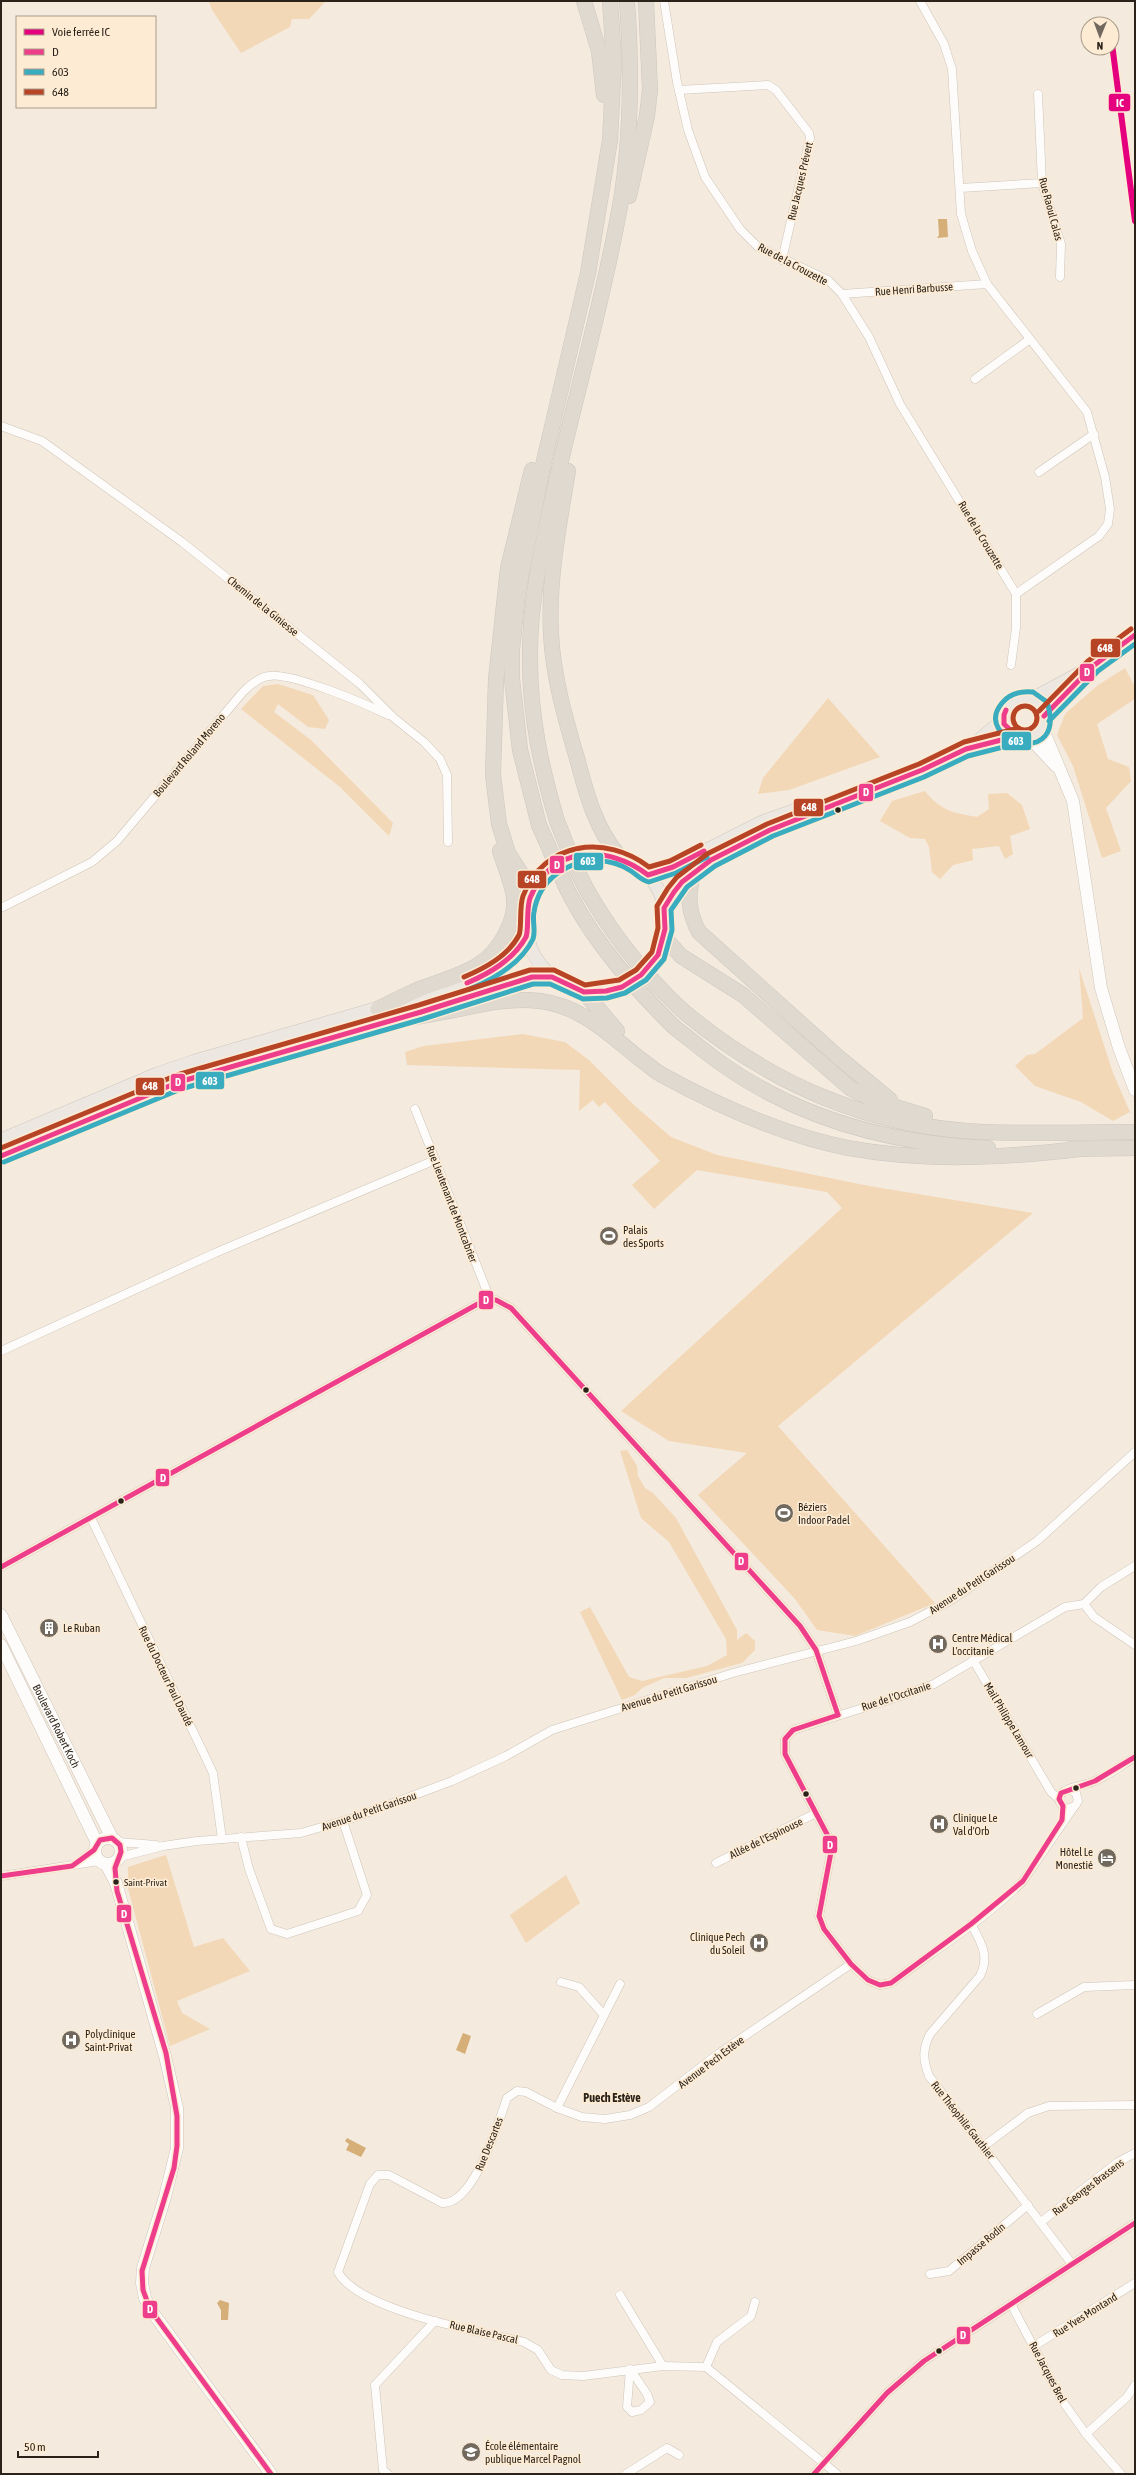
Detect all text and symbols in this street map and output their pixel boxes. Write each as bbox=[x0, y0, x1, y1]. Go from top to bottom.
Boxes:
legend bbox=[16, 16, 156, 108]
north arrow bbox=[1080, 16, 1120, 56]
text: Voie ferrée IC bbox=[52, 25, 110, 39]
text: N bbox=[1096, 40, 1103, 52]
text: D bbox=[52, 45, 59, 59]
text: 603 bbox=[52, 65, 69, 79]
text: 648 bbox=[52, 85, 69, 99]
line badge: IC bbox=[1108, 93, 1131, 112]
text: IC bbox=[1116, 97, 1124, 109]
street label: Rue Jacques Prévert bbox=[785, 141, 815, 221]
street label: Rue Raoul Calas bbox=[1037, 176, 1065, 242]
street label: Rue de la Crouzette bbox=[756, 241, 830, 287]
street label: Rue Henri Barbusse bbox=[875, 280, 953, 298]
street label: Rue de la Crouzette bbox=[956, 499, 1006, 571]
street label: Chemin de la Giniesse bbox=[225, 574, 301, 638]
line badge: 648 bbox=[1090, 638, 1121, 658]
text: 648 bbox=[1097, 642, 1113, 654]
line badge: D bbox=[1079, 663, 1095, 682]
text: D bbox=[1084, 666, 1090, 678]
street label: Boulevard Roland Moreno bbox=[151, 711, 227, 799]
line badge: 603 bbox=[1001, 731, 1032, 751]
text: 603 bbox=[1008, 735, 1024, 747]
line badge: D bbox=[858, 783, 874, 802]
text: D bbox=[863, 786, 869, 798]
line badge: 648 bbox=[793, 798, 824, 817]
text: 648 bbox=[801, 801, 817, 813]
unlabelled marker bbox=[833, 805, 843, 815]
line badge: 603 bbox=[573, 852, 604, 871]
line badge: D bbox=[549, 855, 565, 874]
text: 603 bbox=[580, 855, 596, 867]
text: D bbox=[554, 859, 560, 871]
line badge: 648 bbox=[517, 870, 547, 889]
text: 648 bbox=[524, 873, 540, 885]
line badge: 603 bbox=[195, 1071, 225, 1090]
line badge: D bbox=[170, 1073, 186, 1092]
text: 603 bbox=[202, 1075, 218, 1087]
text: D bbox=[175, 1076, 181, 1088]
line badge: 648 bbox=[135, 1077, 165, 1096]
text: 648 bbox=[142, 1080, 158, 1092]
street label: Rue Lieutenant de Montcabrier bbox=[424, 1144, 480, 1265]
place label: Palais des Sports bbox=[623, 1224, 664, 1249]
sports icon: Palais des Sports bbox=[598, 1225, 620, 1247]
line badge: D bbox=[478, 1290, 494, 1310]
text: D bbox=[483, 1294, 489, 1306]
unlabelled marker bbox=[581, 1385, 591, 1395]
line badge: D bbox=[155, 1468, 170, 1487]
text: D bbox=[160, 1472, 166, 1484]
unlabelled marker bbox=[116, 1496, 126, 1506]
place label: Béziers Indoor Padel bbox=[798, 1501, 850, 1526]
sports icon: Béziers Indoor Padel bbox=[773, 1502, 795, 1524]
line badge: D bbox=[734, 1552, 749, 1571]
street label: Avenue du Petit Garissou bbox=[927, 1552, 1017, 1616]
text: D bbox=[738, 1555, 744, 1567]
building icon: Le Ruban bbox=[38, 1617, 60, 1639]
place label: Le Ruban bbox=[63, 1622, 100, 1634]
street label: Rue du Docteur Paul Daudé bbox=[137, 1624, 195, 1728]
place label: Centre Médical L'occitanie bbox=[952, 1632, 1012, 1657]
hospital icon: Centre Médical L'occitanie bbox=[927, 1633, 949, 1655]
street label: Avenue du Petit Garissou bbox=[620, 1673, 718, 1713]
street label: Rue de l'Occitanie bbox=[860, 1679, 932, 1713]
street label: Mail Philippe Lamour bbox=[982, 1680, 1037, 1761]
street label: Boulevard Robert Koch bbox=[31, 1682, 82, 1770]
unlabelled marker bbox=[1071, 1783, 1081, 1793]
street label: Avenue du Petit Garissou bbox=[320, 1789, 418, 1833]
unlabelled marker bbox=[801, 1789, 811, 1799]
place label: Clinique Le Val d'Orb bbox=[953, 1812, 998, 1837]
hospital icon: Clinique Le Val d'Orb bbox=[928, 1813, 950, 1835]
street label: Allée de l'Espinouse bbox=[727, 1815, 805, 1861]
line badge: D bbox=[822, 1835, 838, 1854]
text: D bbox=[827, 1839, 833, 1851]
place label: Hôtel Le Monestié bbox=[1056, 1846, 1093, 1871]
hotel icon: Hôtel Le Monestié bbox=[1096, 1847, 1118, 1869]
marker: Saint-Privat bbox=[111, 1877, 121, 1887]
place label: Saint-Privat bbox=[124, 1877, 167, 1888]
line badge: D bbox=[116, 1904, 132, 1923]
text: D bbox=[121, 1908, 127, 1920]
place label: Clinique Pech du Soleil bbox=[690, 1931, 745, 1956]
hospital icon: Clinique Pech du Soleil bbox=[748, 1932, 770, 1954]
place label: Polyclinique Saint-Privat bbox=[85, 2028, 136, 2053]
hospital icon: Polyclinique Saint-Privat bbox=[60, 2029, 82, 2051]
street label: Avenue Pech Estève bbox=[676, 2033, 746, 2091]
street label: Rue Théophile Gauthier bbox=[929, 2079, 998, 2162]
district label: Puech Estève bbox=[583, 2091, 641, 2105]
street label: Rue Descartes bbox=[473, 2115, 505, 2172]
street label: Rue Georges Brassens bbox=[1050, 2156, 1126, 2218]
street label: Impasse Rodin bbox=[955, 2220, 1007, 2268]
street label: Rue Yves Montand bbox=[1051, 2290, 1119, 2340]
line badge: D bbox=[142, 2300, 158, 2319]
text: D bbox=[147, 2303, 153, 2315]
street label: Rue Blaise Pascal bbox=[449, 2318, 519, 2346]
line badge: D bbox=[956, 2326, 971, 2345]
text: D bbox=[960, 2329, 966, 2341]
street label: Rue Jacques Brel bbox=[1027, 2339, 1069, 2405]
unlabelled marker bbox=[934, 2346, 944, 2356]
scale bar bbox=[18, 2433, 98, 2459]
text: 50 m bbox=[24, 2440, 46, 2454]
place label: École élémentaire publique Marcel Pagnol bbox=[485, 2440, 581, 2465]
school or university icon: École élémentaire publique Marcel Pagnol bbox=[460, 2441, 482, 2463]

